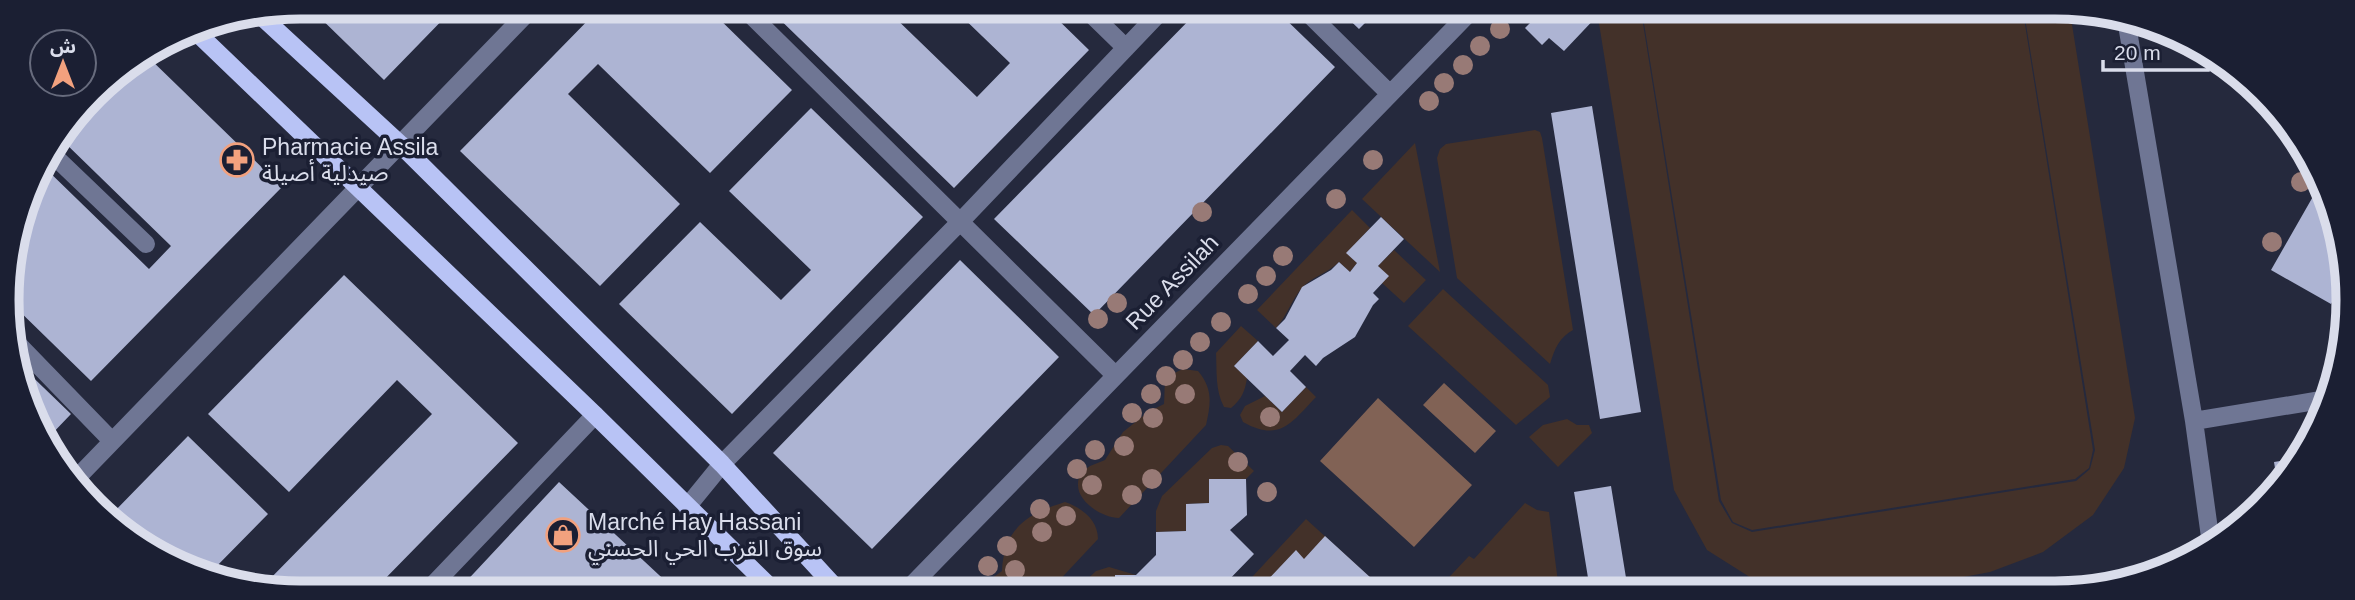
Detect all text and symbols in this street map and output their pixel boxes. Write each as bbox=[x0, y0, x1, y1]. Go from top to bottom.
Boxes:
north arrow bbox=[28, 28, 98, 98]
scale bar bbox=[2103, 28, 2208, 72]
text: ش bbox=[50, 36, 76, 57]
text: 20 m bbox=[2114, 41, 2161, 64]
place label: Pharmacie Assila صيدلية أصيلة bbox=[262, 134, 439, 186]
pharmacy icon: Pharmacie Assila صيدلية أصيلة bbox=[218, 141, 256, 179]
street label: Rue Assilah bbox=[1120, 229, 1224, 335]
place label: Marché Hay Hassani سوق القرب الحي الحسني bbox=[588, 509, 822, 565]
shop icon: Marché Hay Hassani سوق القرب الحي الحسني bbox=[544, 516, 582, 554]

